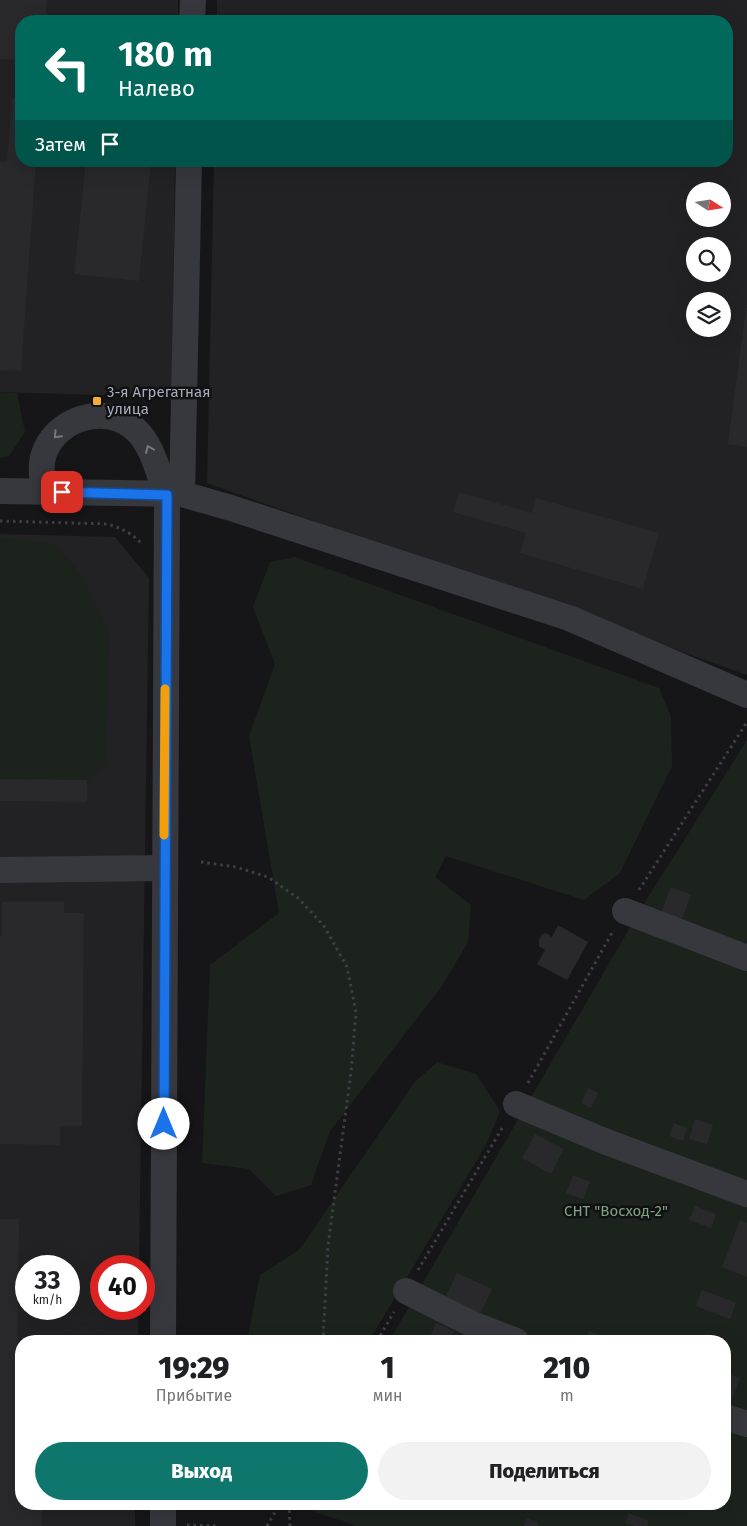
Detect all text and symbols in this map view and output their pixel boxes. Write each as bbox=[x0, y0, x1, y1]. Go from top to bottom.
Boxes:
text: 180 m bbox=[118, 33, 213, 75]
icon: left bbox=[35, 35, 100, 100]
text: Налево bbox=[118, 75, 195, 102]
icon: arrive bbox=[96, 130, 124, 158]
text: Затем bbox=[35, 133, 86, 156]
north arrow bbox=[686, 182, 731, 228]
map controls bbox=[686, 182, 731, 337]
button: search bbox=[686, 237, 731, 282]
button: layers bbox=[686, 292, 731, 337]
place label: 3-я Агрегатная улица bbox=[107, 383, 210, 418]
marker: 3-я Агрегатная улица bbox=[91, 395, 103, 407]
one-way arrow bbox=[54, 429, 63, 438]
one-way arrow bbox=[145, 445, 156, 454]
pin bbox=[41, 471, 83, 513]
icon: arrive bbox=[48, 478, 76, 506]
position arrow bbox=[137, 1097, 189, 1149]
park label: СНТ "Восход-2" bbox=[564, 1202, 668, 1220]
speed limit sign: 40 bbox=[90, 1255, 155, 1320]
text: 33 bbox=[34, 1266, 61, 1296]
text: km/h bbox=[33, 1293, 62, 1307]
text: 19:29 bbox=[158, 1350, 229, 1386]
text: 1 bbox=[381, 1350, 395, 1386]
text: 210 bbox=[543, 1350, 590, 1386]
text: Прибытие bbox=[156, 1386, 232, 1405]
text: мин bbox=[373, 1386, 403, 1405]
text: m bbox=[560, 1386, 574, 1405]
button: Выход bbox=[35, 1442, 368, 1500]
button: Поделиться bbox=[378, 1442, 711, 1500]

